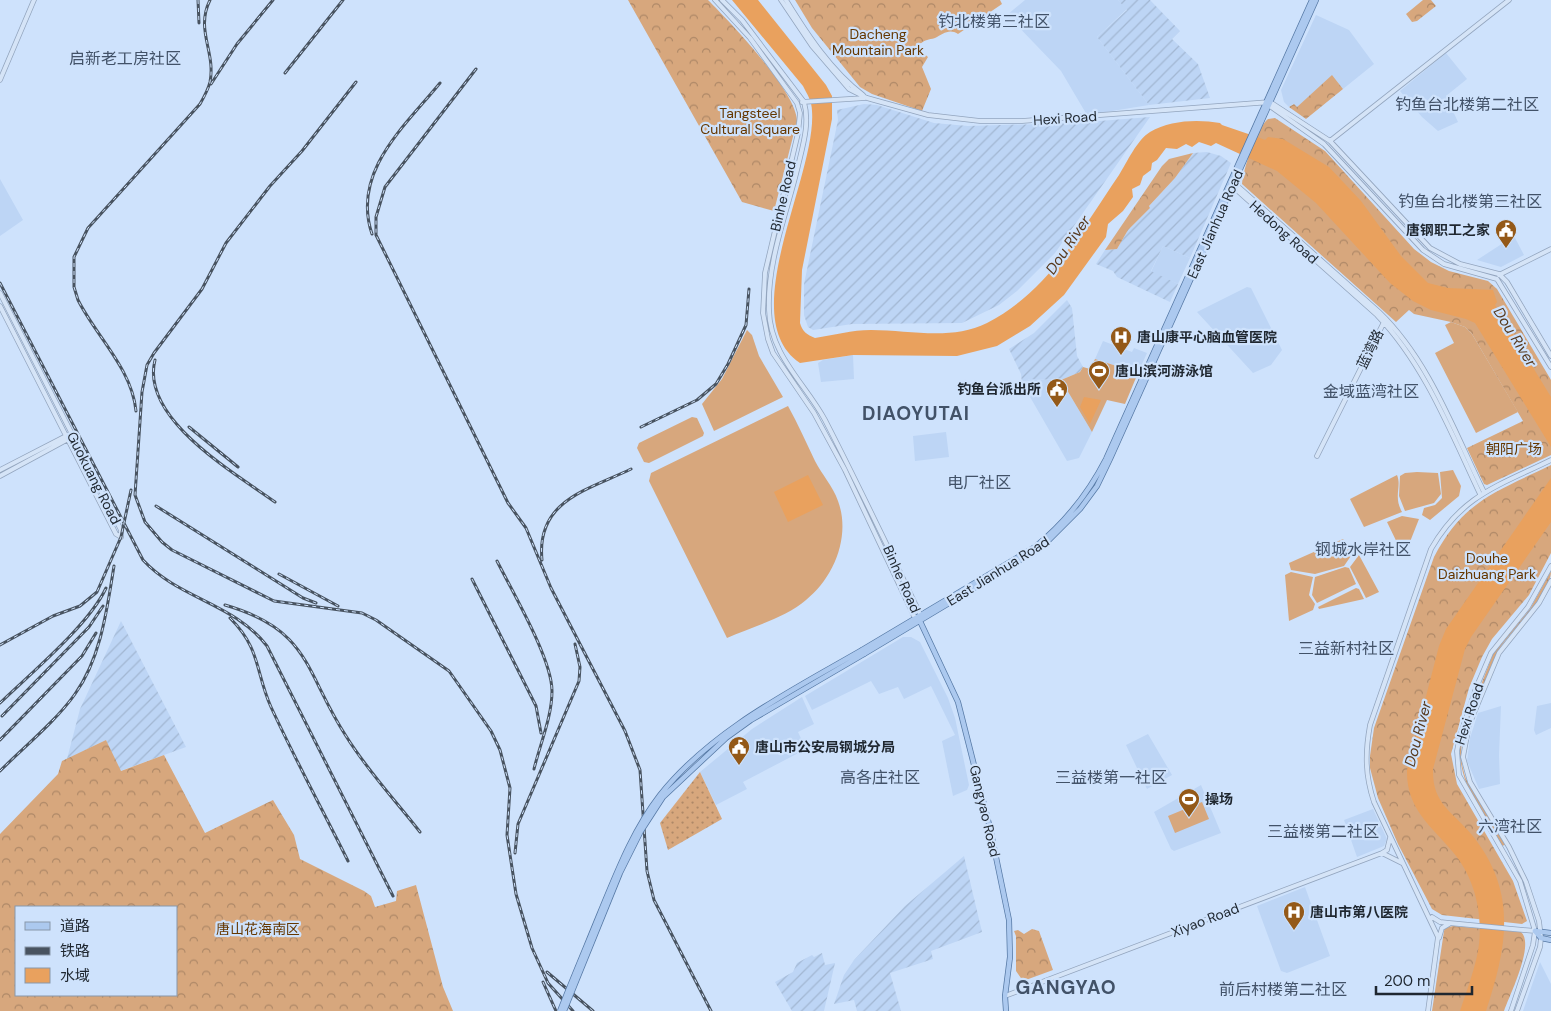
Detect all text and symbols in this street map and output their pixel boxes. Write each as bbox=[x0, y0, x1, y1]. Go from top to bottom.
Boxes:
district label: 钓北楼第三社区 bbox=[938, 11, 1050, 32]
park label: Dacheng Mountain Park bbox=[832, 25, 924, 59]
district label: 启新老工房社区 bbox=[69, 48, 181, 69]
district label: 钓鱼台北楼第二社区 bbox=[1395, 94, 1539, 115]
park label: Tangsteel Cultural Square bbox=[700, 104, 800, 138]
street label: Hexi Road bbox=[1033, 107, 1097, 129]
street label: Binhe Road bbox=[766, 159, 800, 233]
street label: East Jianhua Road bbox=[1183, 167, 1247, 281]
district label: 钓鱼台北楼第三社区 bbox=[1398, 191, 1542, 212]
street label: Hedong Road bbox=[1246, 196, 1322, 268]
water label: Dou River bbox=[1041, 211, 1095, 278]
public building icon: 唐钢职工之家 bbox=[1494, 218, 1518, 249]
place label: 唐钢职工之家 bbox=[1406, 221, 1490, 239]
water label: Dou River bbox=[1489, 303, 1541, 371]
hospital icon: 唐山康平心脑血管医院 bbox=[1109, 325, 1133, 356]
street label: 蓝湾路 bbox=[1353, 326, 1387, 372]
place label: 唐山康平心脑血管医院 bbox=[1137, 328, 1277, 346]
sports icon: 唐山滨河游泳馆 bbox=[1087, 359, 1111, 390]
place label: 唐山滨河游泳馆 bbox=[1115, 362, 1213, 380]
public building icon: 钓鱼台派出所 bbox=[1045, 377, 1069, 408]
place label: 钓鱼台派出所 bbox=[957, 380, 1041, 398]
district label: 金域蓝湾社区 bbox=[1323, 381, 1419, 402]
district label: DIAOYUTAI bbox=[862, 401, 970, 426]
street label: Guokuang Road bbox=[63, 429, 125, 527]
park label: 朝阳广场 bbox=[1486, 440, 1542, 458]
district label: 电厂社区 bbox=[947, 472, 1011, 493]
street label: East Jianhua Road bbox=[943, 532, 1053, 610]
district label: 钢城水岸社区 bbox=[1315, 539, 1411, 560]
street label: Binhe Road bbox=[879, 542, 925, 616]
park label: Douhe Daizhuang Park bbox=[1438, 549, 1536, 583]
district label: 三益新村社区 bbox=[1298, 638, 1394, 659]
street label: Hexi Road bbox=[1451, 681, 1487, 747]
water label: Dou River bbox=[1400, 699, 1436, 769]
public building icon: 唐山市公安局钢城分局 bbox=[727, 735, 751, 766]
place label: 唐山市公安局钢城分局 bbox=[755, 738, 895, 756]
street label: Gangyao Road bbox=[966, 763, 1004, 859]
district label: 高各庄社区 bbox=[840, 767, 920, 788]
district label: 三益楼第一社区 bbox=[1055, 767, 1167, 788]
sports icon: 操场 bbox=[1177, 787, 1201, 818]
place label: 操场 bbox=[1205, 790, 1233, 808]
district label: 六湾社区 bbox=[1478, 816, 1542, 837]
district label: 三益楼第二社区 bbox=[1267, 821, 1379, 842]
street label: Xiyao Road bbox=[1168, 899, 1242, 941]
hospital icon: 唐山市第八医院 bbox=[1282, 900, 1306, 931]
place label: 唐山市第八医院 bbox=[1310, 903, 1408, 921]
legend bbox=[15, 906, 178, 996]
text: 道路 bbox=[60, 916, 90, 936]
park label: 唐山花海南区 bbox=[216, 920, 300, 938]
text: 铁路 bbox=[60, 941, 90, 961]
scale bar bbox=[1376, 964, 1472, 996]
text: 水域 bbox=[60, 966, 90, 986]
text: 200 m bbox=[1384, 971, 1430, 991]
district label: GANGYAO bbox=[1015, 975, 1117, 1000]
district label: 前后村楼第二社区 bbox=[1219, 979, 1347, 1000]

